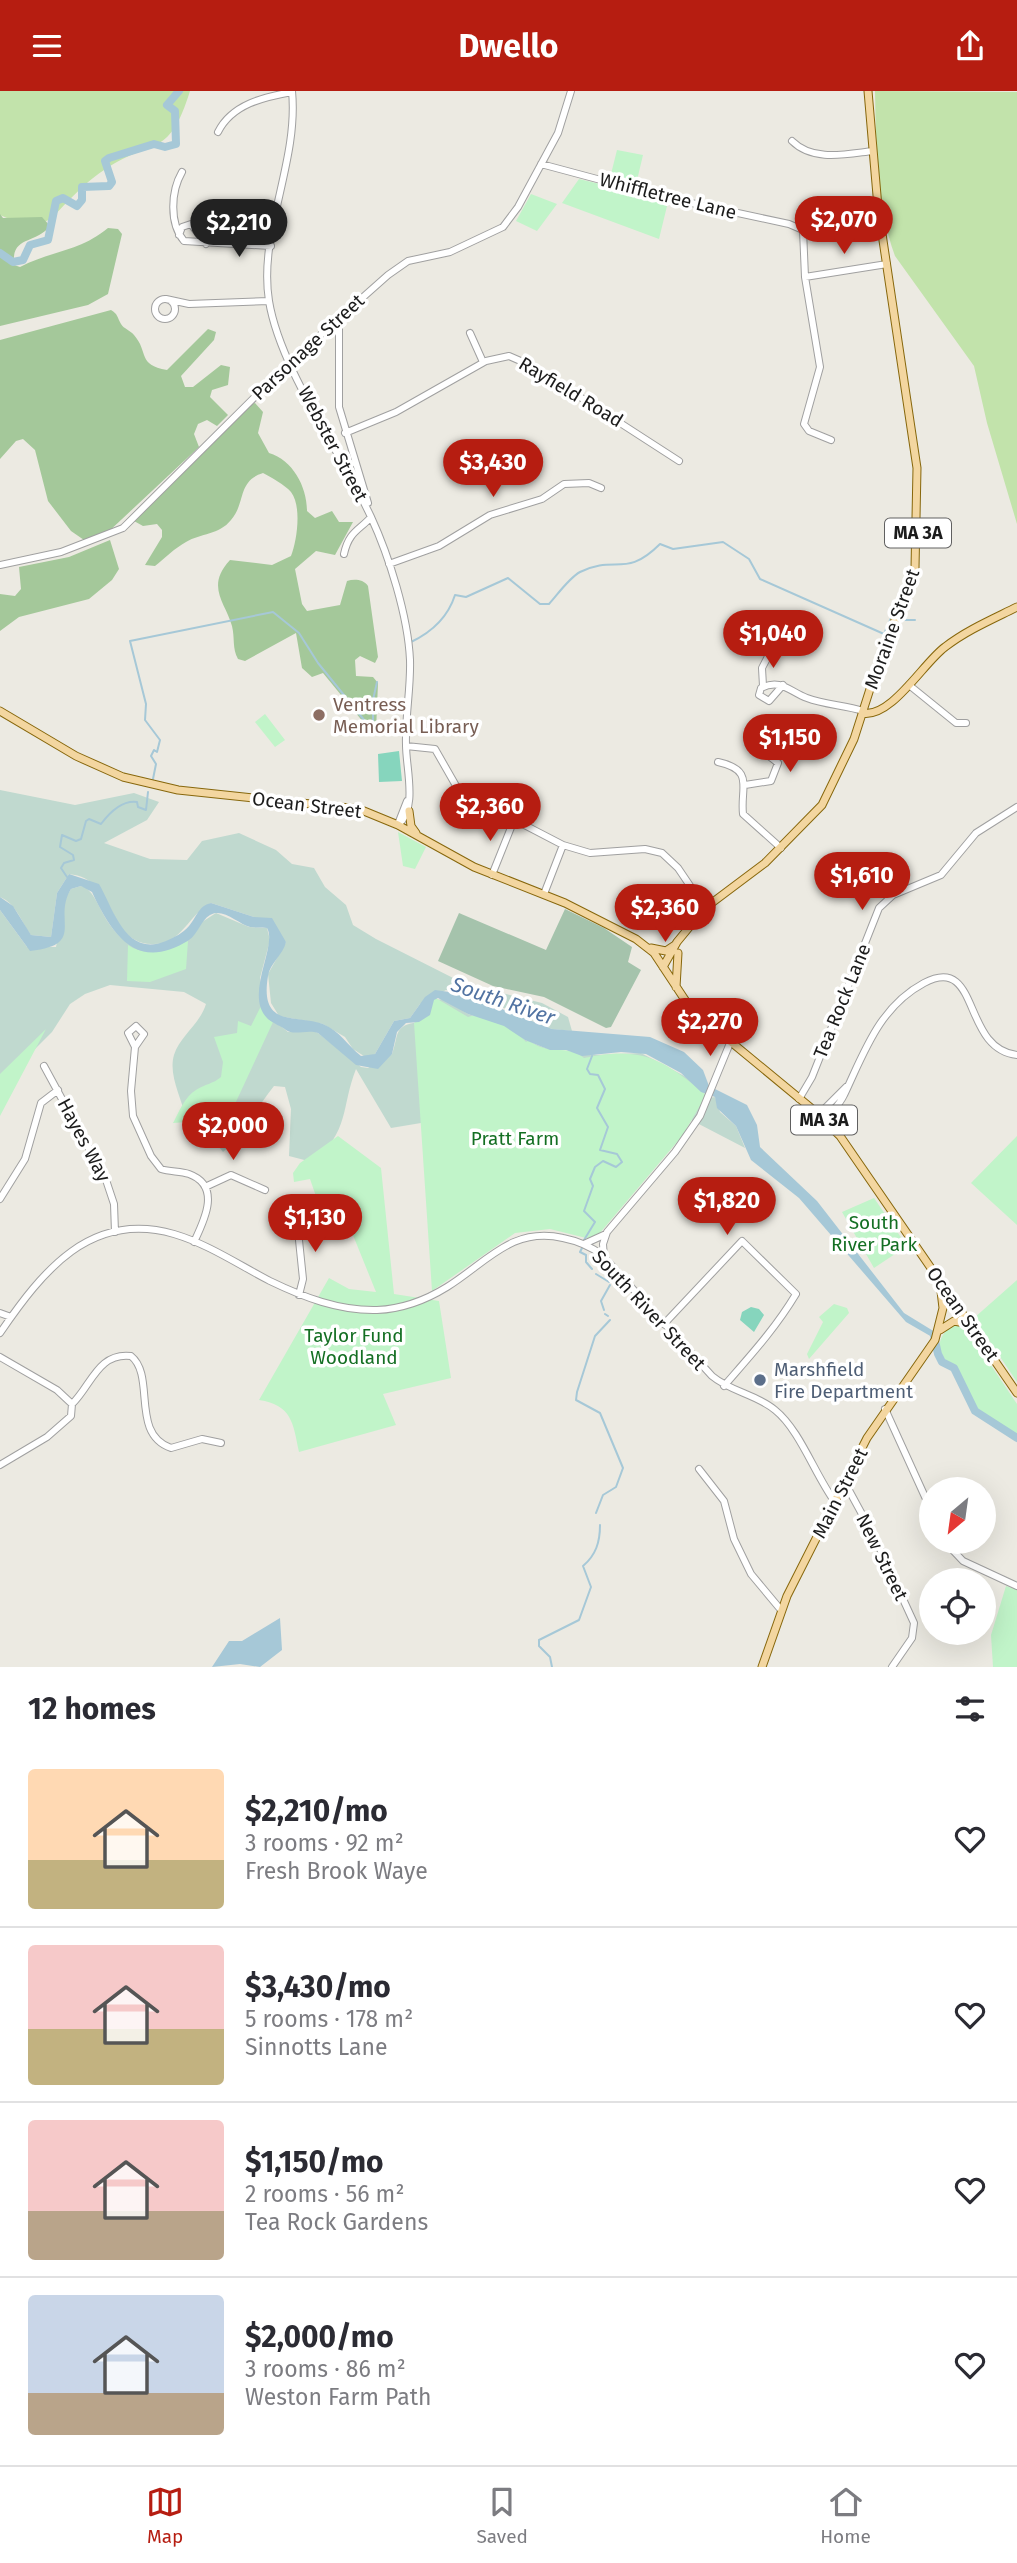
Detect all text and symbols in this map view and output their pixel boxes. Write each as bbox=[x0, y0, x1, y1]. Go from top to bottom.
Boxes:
icon: menu bbox=[28, 27, 66, 65]
text: Dwello bbox=[458, 27, 559, 65]
icon: share bbox=[951, 27, 989, 65]
street label: Whiffletree Lane bbox=[597, 168, 739, 224]
pin: $2,070 bbox=[787, 197, 901, 256]
pin: $2,210 bbox=[182, 199, 296, 259]
text: $2,070 bbox=[811, 205, 877, 233]
text: $2,210 bbox=[206, 208, 272, 236]
street label: Parsonage Street bbox=[247, 289, 369, 405]
street label: Rayfield Road bbox=[515, 352, 627, 432]
street label: Webster Street bbox=[293, 383, 373, 506]
pin: $3,430 bbox=[436, 439, 550, 499]
text: $3,430 bbox=[459, 448, 527, 476]
road number: MA 3A bbox=[885, 519, 951, 548]
street label: Moraine Street bbox=[860, 566, 924, 692]
pin: $1,040 bbox=[716, 611, 830, 670]
text: $1,040 bbox=[739, 619, 807, 647]
place label: Ventress Memorial Library bbox=[333, 693, 479, 738]
marker: Ventress Memorial Library bbox=[311, 707, 327, 723]
pin: $1,150 bbox=[733, 715, 847, 774]
text: $1,150 bbox=[759, 723, 821, 751]
pin: $2,360 bbox=[433, 783, 547, 843]
street label: Ocean Street bbox=[251, 787, 363, 823]
text: $2,360 bbox=[456, 792, 524, 820]
pin: $1,610 bbox=[805, 853, 919, 912]
text: $1,610 bbox=[830, 861, 894, 889]
pin: $2,360 bbox=[608, 885, 722, 944]
text: $2,360 bbox=[631, 893, 699, 921]
street label: Tea Rock Lane bbox=[809, 940, 875, 1062]
water label: South River bbox=[447, 971, 559, 1031]
pin: $2,270 bbox=[653, 999, 767, 1058]
text: $2,270 bbox=[677, 1007, 743, 1035]
street label: Hayes Way bbox=[52, 1094, 116, 1186]
pin: $2,000 bbox=[176, 1103, 290, 1162]
road number: MA 3A bbox=[791, 1105, 857, 1135]
text: $2,000 bbox=[198, 1111, 268, 1139]
park label: Pratt Farm bbox=[471, 1127, 559, 1150]
pin: $1,820 bbox=[670, 1177, 784, 1237]
text: $1,820 bbox=[694, 1186, 760, 1214]
pin: $1,130 bbox=[258, 1195, 372, 1254]
text: $1,130 bbox=[284, 1203, 346, 1231]
park label: South River Park bbox=[831, 1211, 917, 1256]
street label: South River Street bbox=[587, 1245, 711, 1375]
street label: Ocean Street bbox=[922, 1262, 1004, 1366]
park label: Taylor Fund Woodland bbox=[304, 1324, 404, 1369]
place label: Marshfield Fire Department bbox=[774, 1358, 913, 1403]
marker: Marshfield Fire Department bbox=[752, 1372, 768, 1388]
street label: Main Street bbox=[807, 1444, 873, 1542]
north arrow bbox=[919, 1477, 996, 1554]
map controls bbox=[919, 1477, 996, 1645]
street label: New Street bbox=[851, 1510, 913, 1604]
button: locate bbox=[919, 1568, 996, 1645]
icon: filters bbox=[951, 1690, 989, 1728]
text: 12 homes bbox=[28, 1691, 156, 1727]
text: $2,210/mo bbox=[245, 1793, 388, 1829]
icon: home bbox=[84, 1797, 168, 1881]
icon: heart bbox=[951, 1820, 989, 1858]
text: 3 rooms · 92 m² bbox=[245, 1829, 404, 1857]
text: Fresh Brook Waye bbox=[245, 1857, 428, 1885]
text: $3,430/mo bbox=[245, 1969, 391, 2005]
icon: home bbox=[84, 1973, 168, 2057]
icon: heart bbox=[951, 1996, 989, 2034]
text: 5 rooms · 178 m² bbox=[245, 2005, 413, 2033]
text: Sinnotts Lane bbox=[245, 2033, 388, 2061]
text: $1,150/mo bbox=[245, 2144, 384, 2180]
icon: home bbox=[84, 2148, 168, 2232]
icon: heart bbox=[951, 2171, 989, 2209]
text: 2 rooms · 56 m² bbox=[245, 2180, 404, 2208]
text: Tea Rock Gardens bbox=[245, 2208, 428, 2236]
text: $2,000/mo bbox=[245, 2319, 394, 2355]
icon: home bbox=[84, 2323, 168, 2407]
icon: heart bbox=[951, 2346, 989, 2384]
text: 3 rooms · 86 m² bbox=[245, 2355, 406, 2383]
text: Weston Farm Path bbox=[245, 2383, 432, 2411]
tab: Map bbox=[146, 2483, 184, 2548]
tab: Saved bbox=[476, 2483, 528, 2548]
tab: Home bbox=[820, 2483, 871, 2548]

